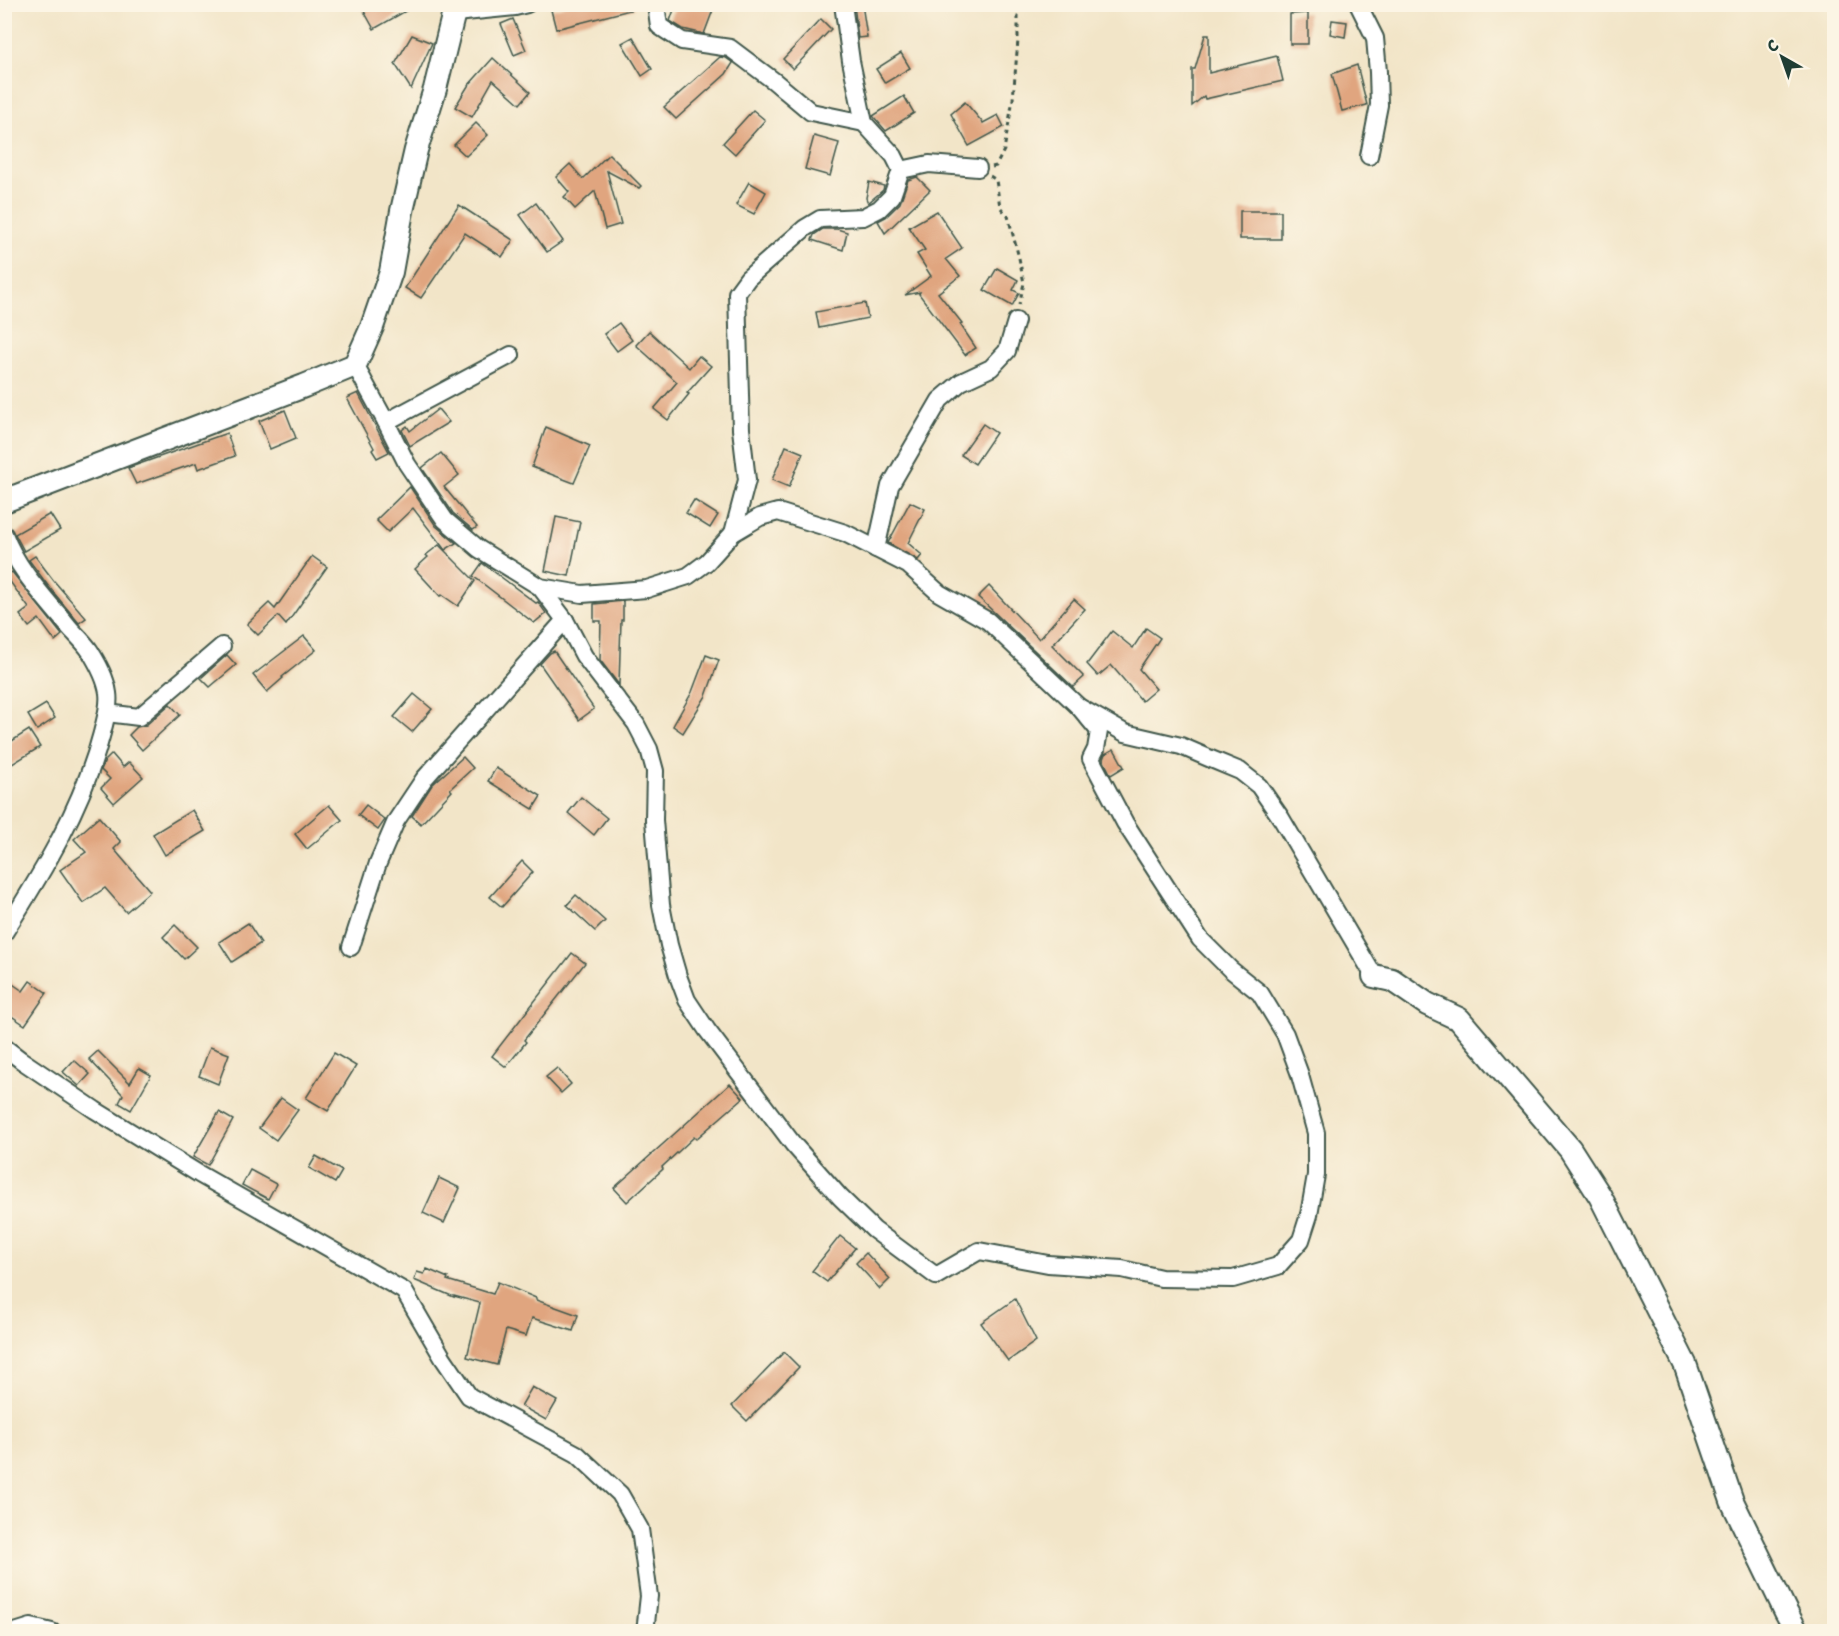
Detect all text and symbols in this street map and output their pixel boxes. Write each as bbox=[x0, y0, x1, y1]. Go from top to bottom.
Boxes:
north arrow bbox=[1752, 27, 1812, 87]
text: С bbox=[1762, 35, 1783, 57]

